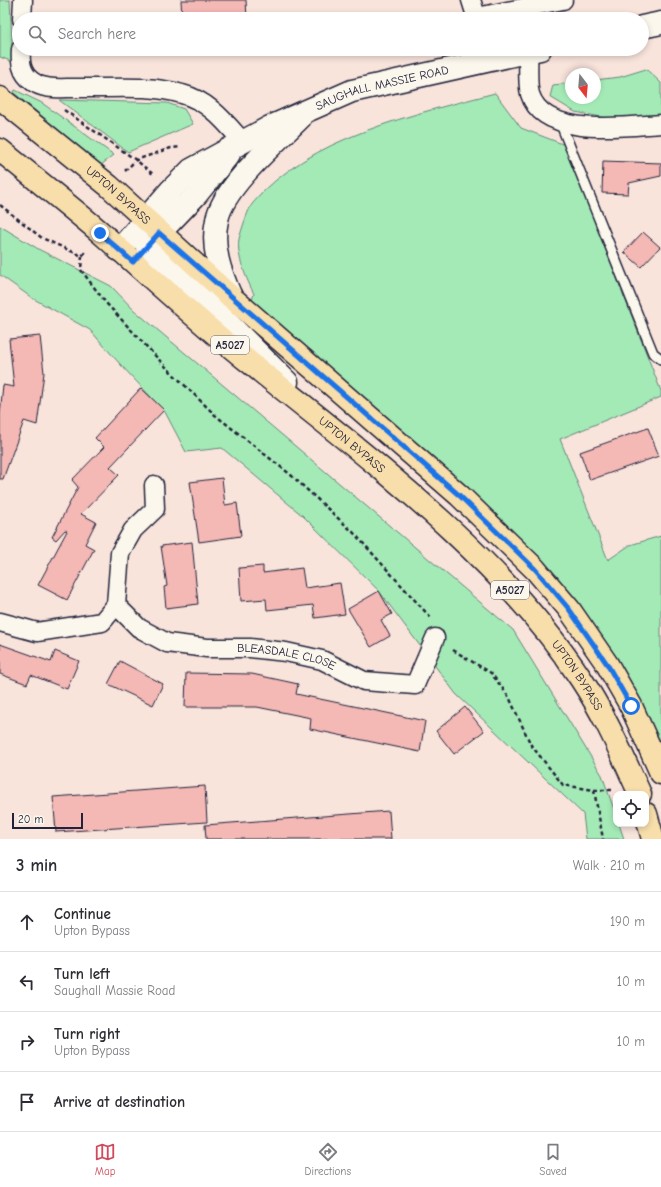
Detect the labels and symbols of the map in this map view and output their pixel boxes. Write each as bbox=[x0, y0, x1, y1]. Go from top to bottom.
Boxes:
street label: SAUGHALL MASSIE ROAD bbox=[313, 63, 450, 113]
north arrow bbox=[565, 68, 601, 104]
street label: UPTON BYPASS bbox=[83, 163, 154, 227]
route end bbox=[91, 224, 109, 242]
road number: A5027 bbox=[211, 336, 249, 354]
street label: UPTON BYPASS bbox=[316, 413, 388, 476]
road number: A5027 bbox=[491, 581, 529, 599]
street label: UPTON BYPASS bbox=[549, 637, 606, 713]
street label: BLEASDALE CLOSE bbox=[237, 641, 338, 673]
route start bbox=[622, 697, 640, 715]
scale bar bbox=[12, 811, 83, 830]

